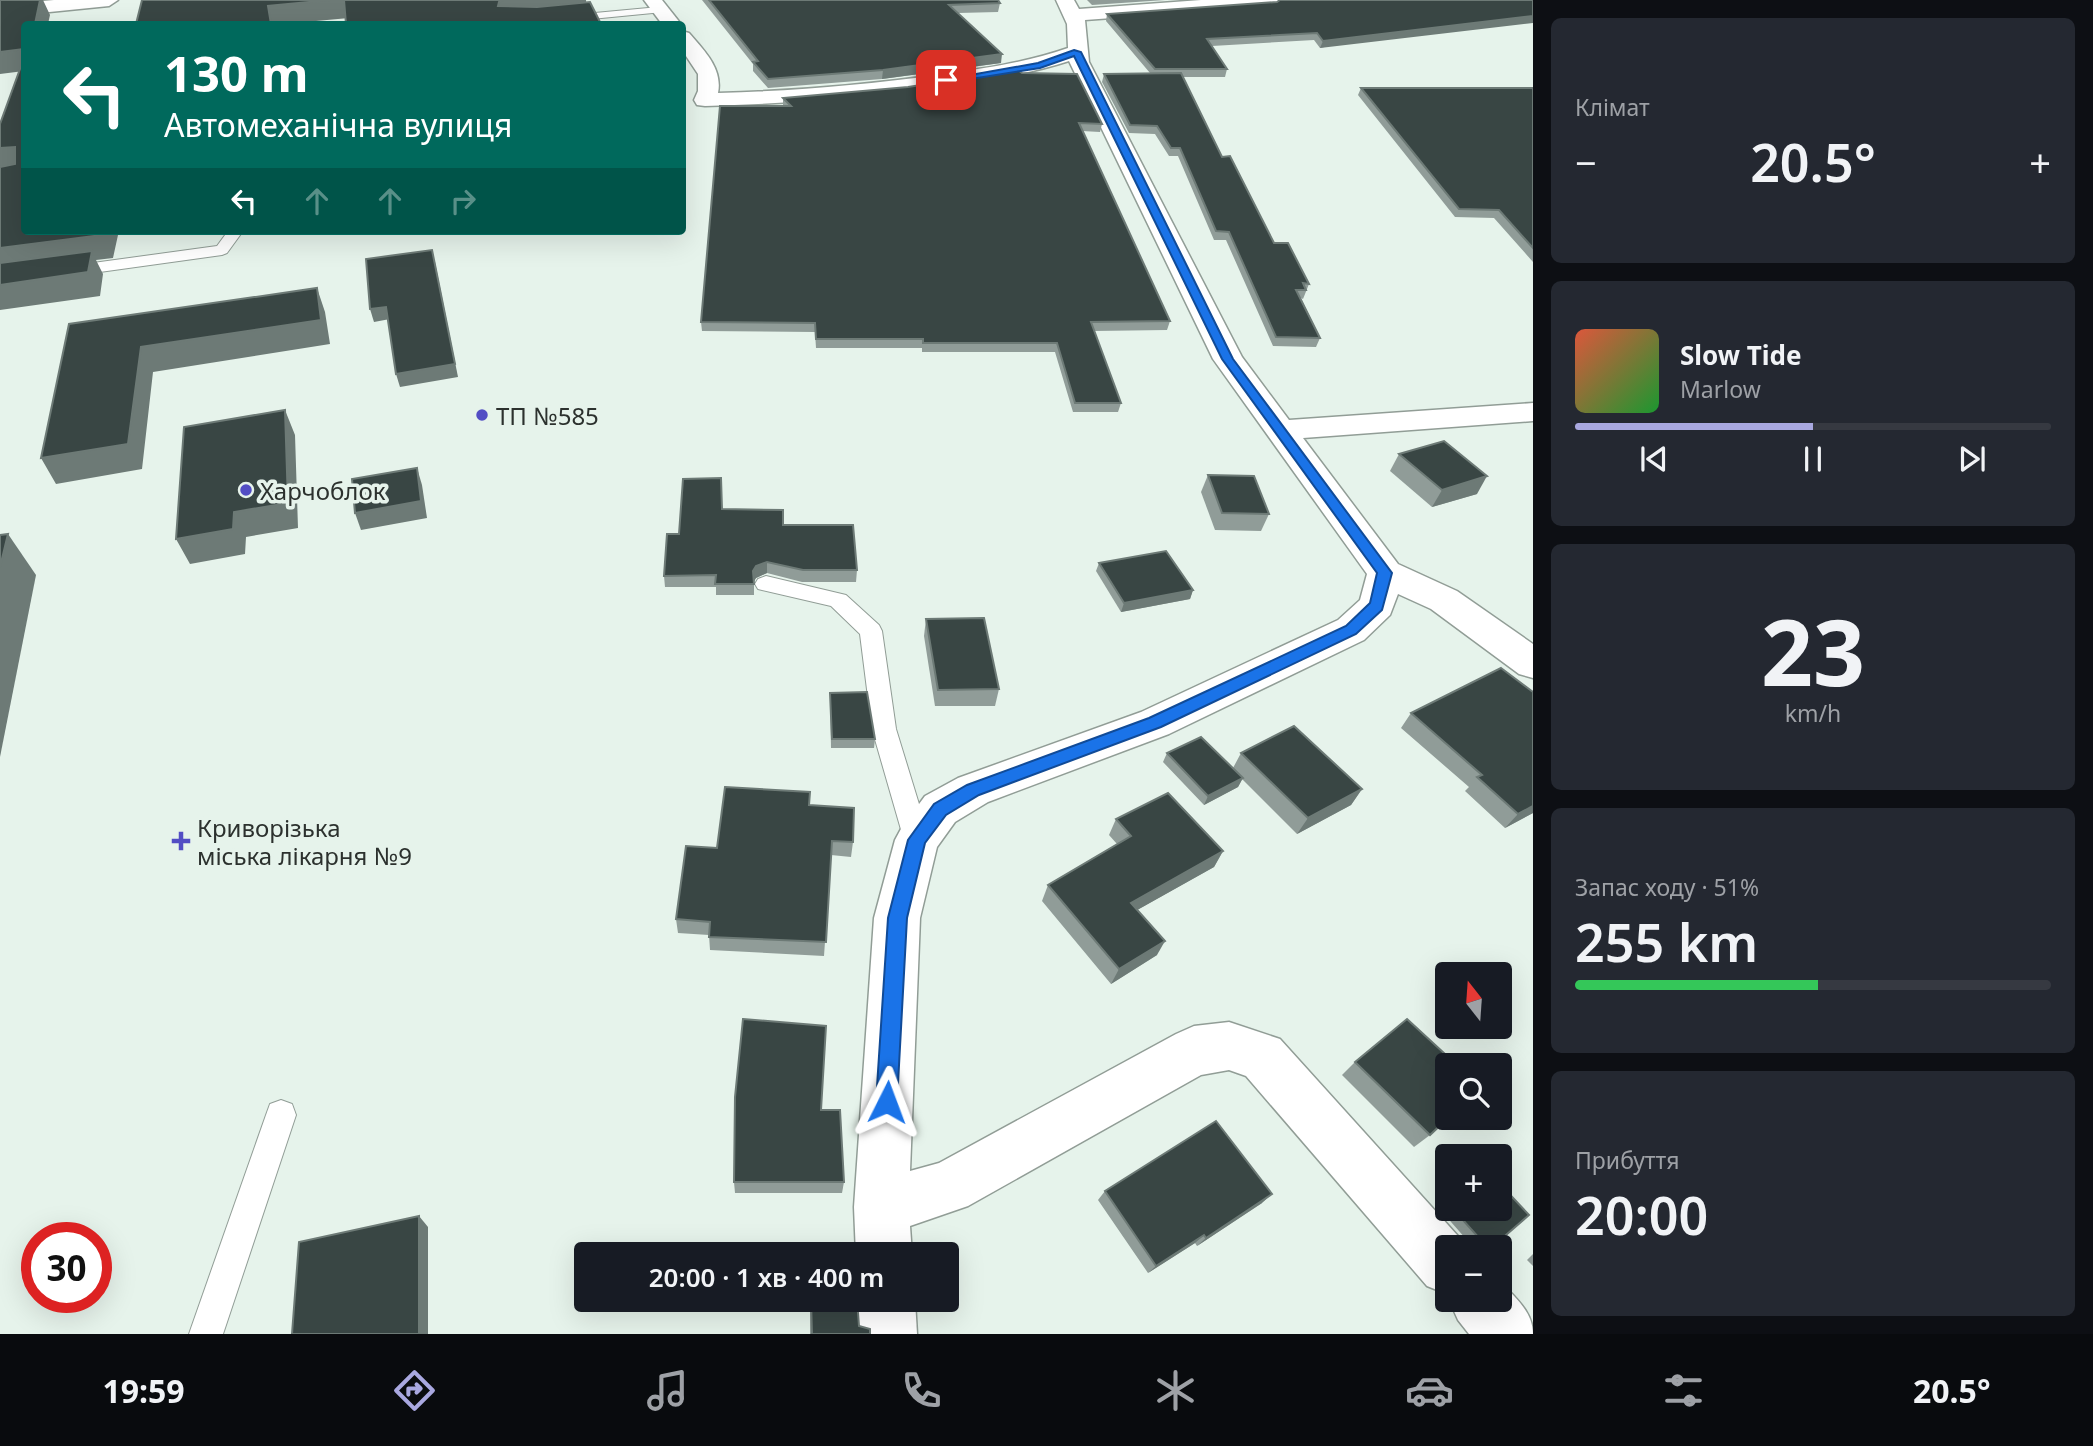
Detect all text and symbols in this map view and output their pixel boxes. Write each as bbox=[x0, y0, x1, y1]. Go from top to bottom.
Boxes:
text: 130 m bbox=[164, 40, 309, 106]
icon: left bbox=[49, 49, 140, 140]
pin bbox=[916, 50, 976, 110]
icon: arrive bbox=[927, 61, 965, 99]
text: Клімат bbox=[1575, 91, 1650, 123]
text: Автомеханічна вулиця bbox=[164, 103, 512, 146]
text: 20.5° bbox=[1750, 126, 1876, 197]
text: − bbox=[1575, 136, 1597, 188]
text: + bbox=[2029, 136, 2051, 188]
icon: left bbox=[225, 182, 263, 220]
icon: ahead bbox=[298, 182, 336, 220]
icon: ahead bbox=[371, 182, 409, 220]
icon: right bbox=[444, 182, 482, 220]
text: Slow Tide bbox=[1680, 337, 1802, 373]
text: Marlow bbox=[1680, 373, 1761, 405]
place label: ТП №585 bbox=[496, 399, 599, 432]
marker: ТП №585 bbox=[474, 407, 490, 423]
icon: previous bbox=[1635, 440, 1673, 478]
icon: pause bbox=[1794, 440, 1832, 478]
icon: next bbox=[1953, 440, 1991, 478]
place label: Харчоблок bbox=[260, 474, 386, 507]
marker: Харчоблок bbox=[238, 482, 254, 498]
text: 23 bbox=[1761, 589, 1865, 713]
text: km/h bbox=[1785, 697, 1841, 729]
place label: Криворізька міська лікарня №9 bbox=[197, 811, 412, 872]
marker: Криворізька міська лікарня №9 bbox=[171, 831, 191, 851]
text: Запас ходу · 51% bbox=[1575, 871, 1759, 903]
text: 255 km bbox=[1575, 906, 1758, 977]
north arrow bbox=[1435, 962, 1512, 1040]
map controls bbox=[1435, 962, 1512, 1312]
button: search bbox=[1435, 1053, 1512, 1130]
position arrow bbox=[850, 1065, 924, 1139]
button: + bbox=[1435, 1144, 1512, 1221]
text: Прибуття bbox=[1575, 1144, 1680, 1176]
text: 20:00 bbox=[1575, 1179, 1708, 1250]
speed limit sign: 30 bbox=[21, 1222, 112, 1313]
button: − bbox=[1435, 1235, 1512, 1312]
text: 20:00 · 1 хв · 400 m bbox=[649, 1259, 884, 1295]
icon: directions bbox=[390, 1366, 439, 1415]
icon: music bbox=[643, 1366, 692, 1415]
icon: phone bbox=[897, 1366, 946, 1415]
icon: climate bbox=[1151, 1366, 1200, 1415]
icon: car bbox=[1405, 1366, 1454, 1415]
icon: filters bbox=[1659, 1366, 1708, 1415]
text: 19:59 bbox=[102, 1369, 185, 1412]
text: 20.5° bbox=[1913, 1369, 1991, 1412]

